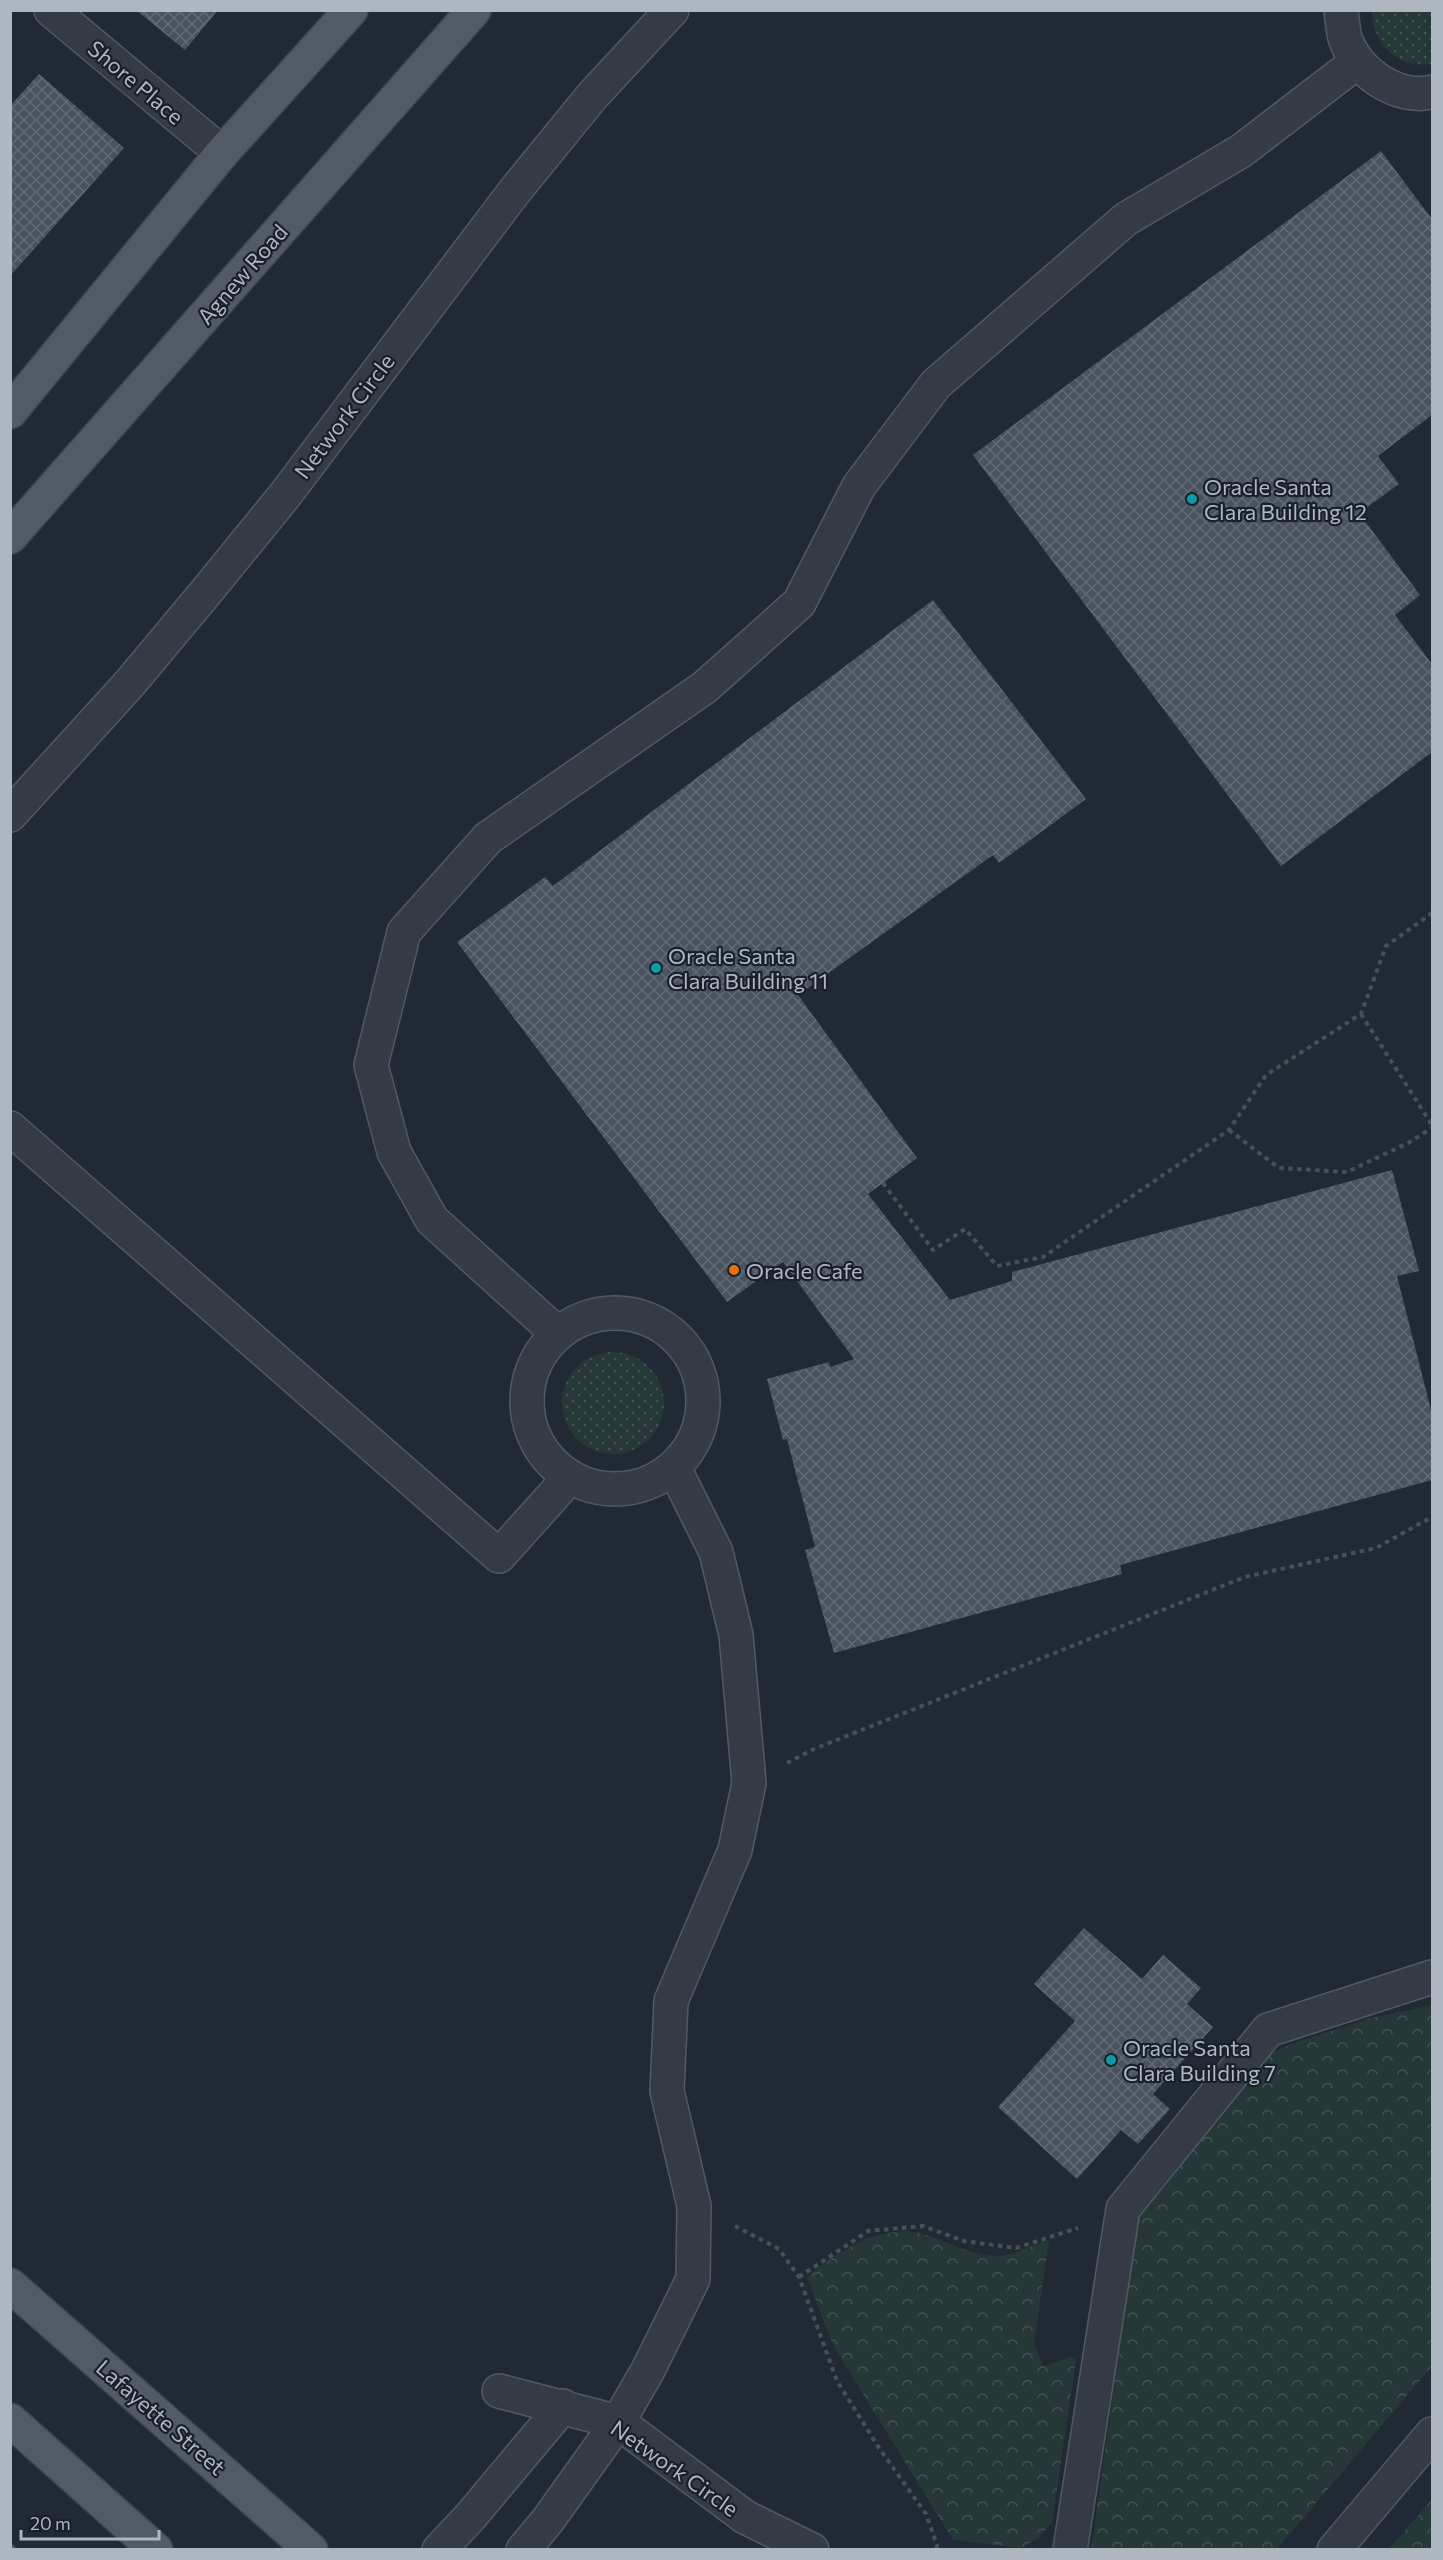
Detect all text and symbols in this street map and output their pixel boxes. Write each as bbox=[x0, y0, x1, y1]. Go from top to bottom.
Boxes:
street label: Shore Place bbox=[83, 34, 189, 130]
street label: Agnew Road bbox=[191, 218, 293, 330]
street label: Network Circle bbox=[288, 348, 400, 484]
place label: Oracle Santa Clara Building 12 bbox=[1204, 473, 1367, 525]
marker: Oracle Santa Clara Building 12 bbox=[1185, 492, 1199, 506]
place label: Oracle Santa Clara Building 11 bbox=[668, 942, 828, 994]
marker: Oracle Santa Clara Building 11 bbox=[649, 961, 663, 975]
place label: Oracle Cafe bbox=[746, 1257, 863, 1284]
marker: Oracle Cafe bbox=[727, 1263, 741, 1277]
place label: Oracle Santa Clara Building 7 bbox=[1123, 2034, 1276, 2086]
marker: Oracle Santa Clara Building 7 bbox=[1104, 2053, 1118, 2067]
street label: Lafayette Street bbox=[91, 2354, 231, 2480]
street label: Network Circle bbox=[606, 2414, 744, 2522]
scale bar bbox=[21, 2503, 159, 2541]
text: 20 m bbox=[30, 2512, 71, 2534]

